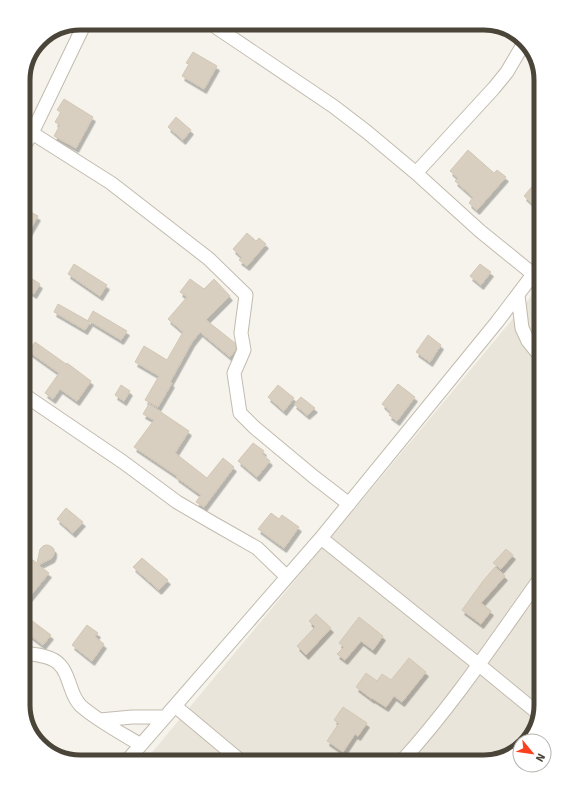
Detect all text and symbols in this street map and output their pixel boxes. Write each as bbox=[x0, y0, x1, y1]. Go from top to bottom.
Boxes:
north arrow bbox=[512, 733, 552, 773]
text: N bbox=[533, 751, 548, 764]

